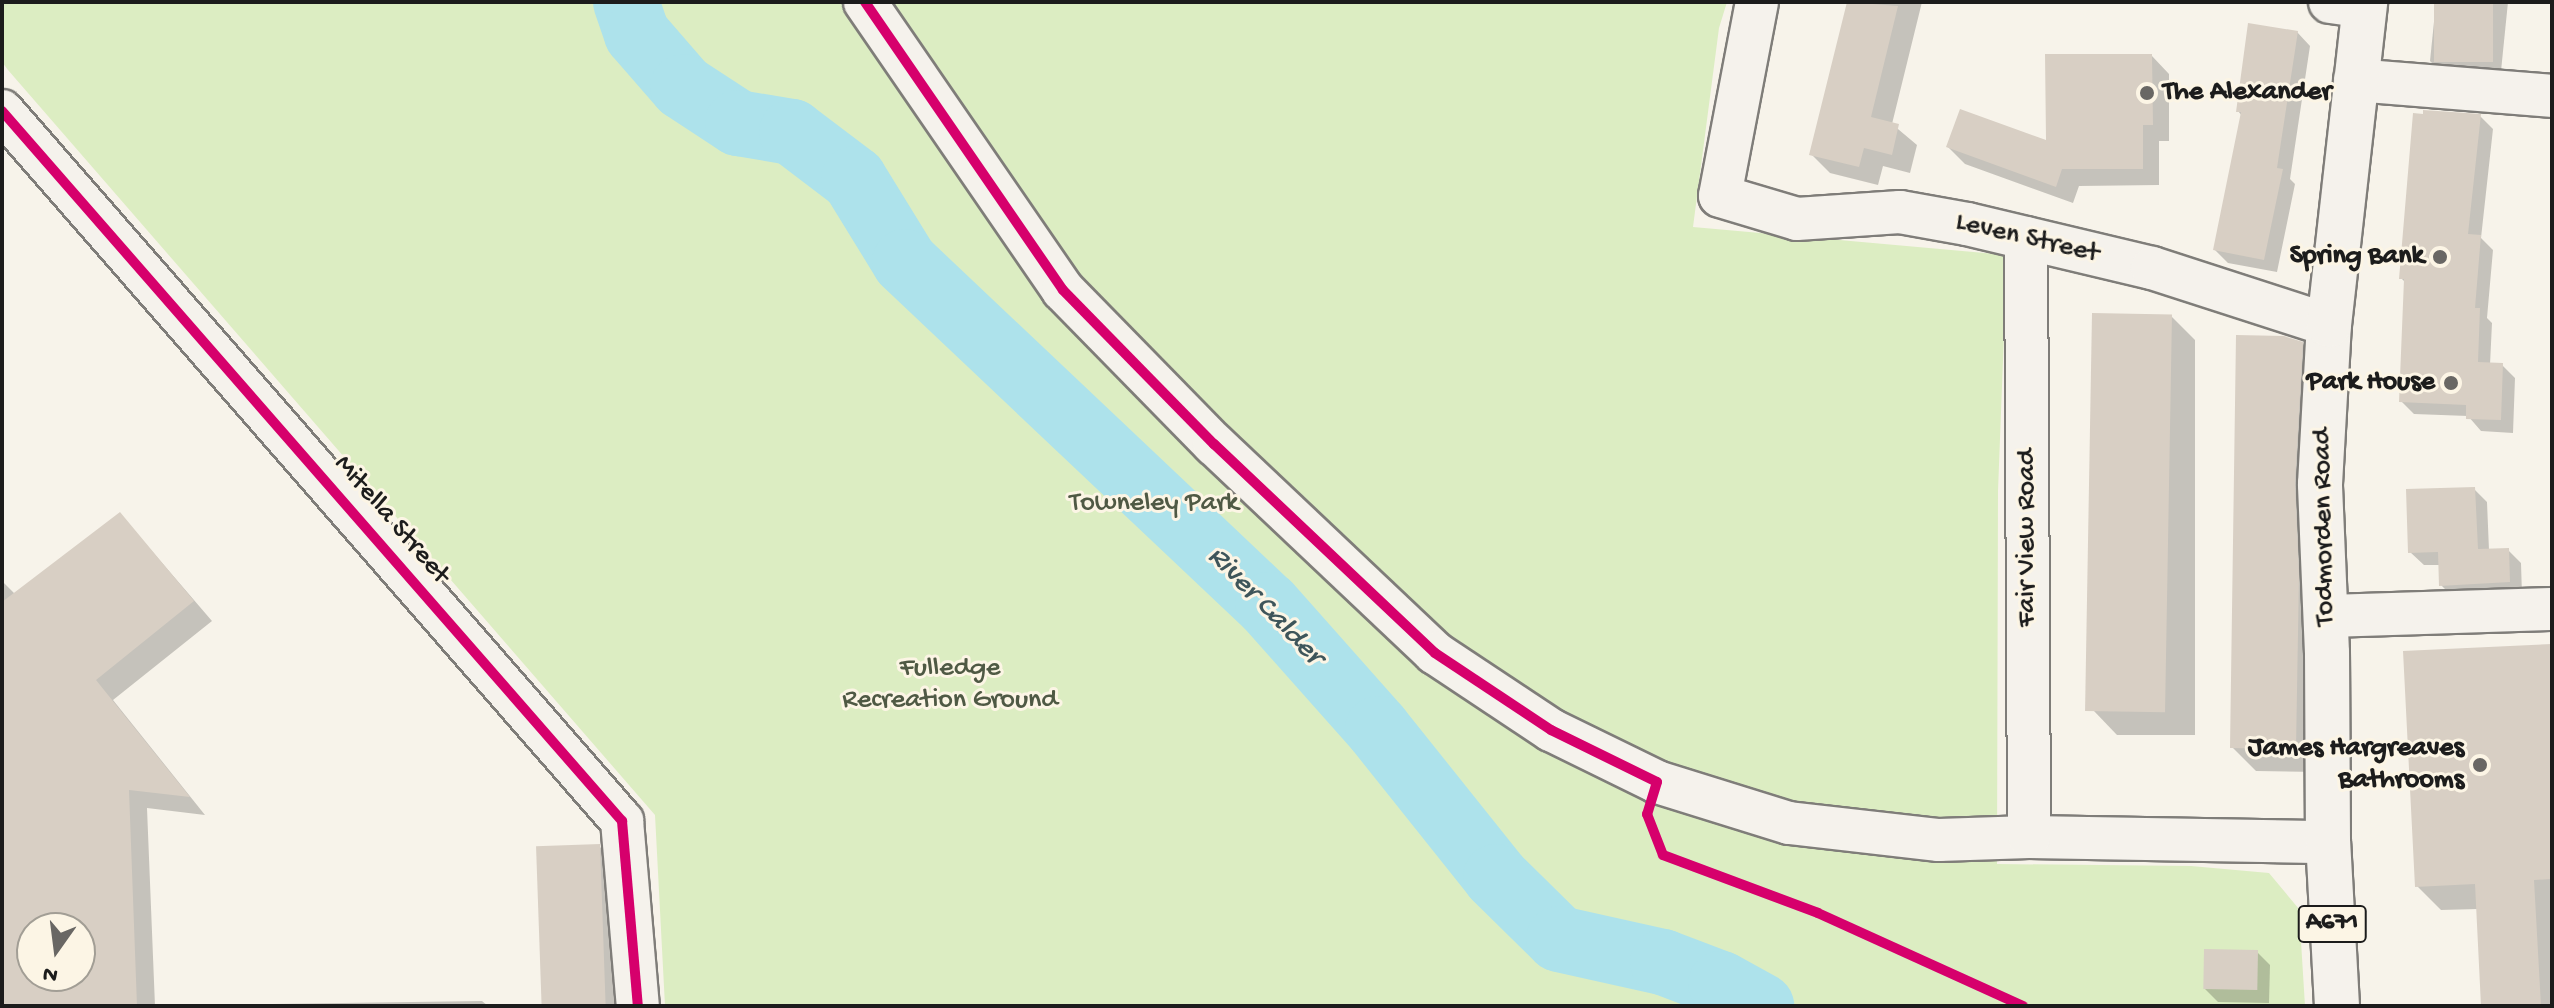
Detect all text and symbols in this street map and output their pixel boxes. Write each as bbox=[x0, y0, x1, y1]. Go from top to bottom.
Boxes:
place label: The Alexander bbox=[2163, 76, 2331, 110]
marker: The Alexander bbox=[2138, 84, 2156, 102]
street label: Leven Street bbox=[1952, 206, 2102, 272]
place label: Spring Bank bbox=[2290, 240, 2424, 274]
marker: Spring Bank bbox=[2431, 248, 2449, 266]
place label: Park House bbox=[2307, 366, 2435, 400]
marker: Park House bbox=[2442, 374, 2460, 392]
street label: Todmorden Road bbox=[2306, 428, 2344, 626]
street label: Mitella Street bbox=[326, 448, 456, 592]
street label: Fair View Road bbox=[2011, 449, 2045, 627]
park label: Towneley Park bbox=[1069, 487, 1239, 521]
water label: River Calder bbox=[1198, 540, 1330, 674]
park label: Fulledge Recreation Ground bbox=[842, 652, 1058, 718]
place label: James Hargreaves Bathrooms bbox=[2248, 732, 2464, 798]
marker: James Hargreaves Bathrooms bbox=[2471, 756, 2489, 774]
road number: A671 bbox=[2296, 902, 2368, 946]
north arrow bbox=[16, 912, 96, 992]
text: N bbox=[41, 959, 61, 988]

